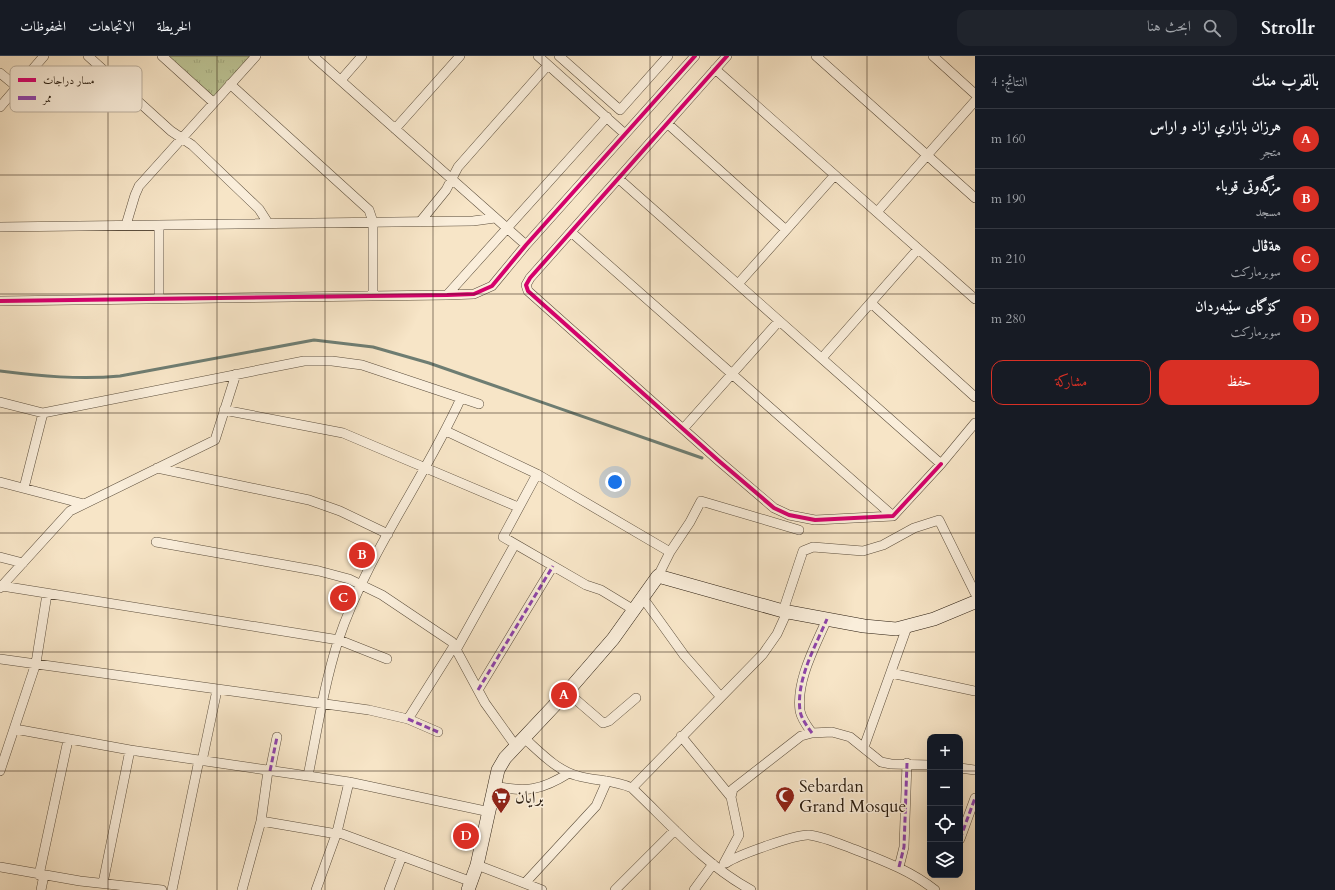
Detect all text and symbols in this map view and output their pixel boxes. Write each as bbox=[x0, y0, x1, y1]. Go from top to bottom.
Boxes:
search box bbox=[957, 10, 1237, 46]
text: Strollr bbox=[1261, 15, 1315, 41]
text: ابحث هنا bbox=[1147, 16, 1191, 36]
text: المحفوظات bbox=[20, 17, 66, 36]
text: الاتجاهات bbox=[88, 17, 135, 36]
text: الخريطة bbox=[157, 17, 191, 36]
icon: search bbox=[1201, 17, 1223, 39]
legend bbox=[10, 66, 142, 112]
text: بالقرب منك bbox=[1252, 69, 1319, 92]
text: مسار دراجات bbox=[43, 73, 95, 88]
text: النتائج: 4 bbox=[991, 73, 1027, 91]
text: ممر bbox=[42, 91, 52, 106]
text: هرزان بازاري ازاد و اراس bbox=[1150, 116, 1281, 136]
text: 160 m bbox=[991, 130, 1025, 148]
text: A bbox=[1301, 130, 1311, 148]
text: متجر bbox=[1260, 143, 1281, 161]
text: مزگەوتی قوباء bbox=[1216, 176, 1281, 196]
text: 190 m bbox=[991, 190, 1025, 208]
text: B bbox=[1301, 190, 1311, 208]
text: مسجد bbox=[1255, 203, 1281, 221]
text: هةڤال bbox=[1252, 236, 1281, 256]
text: 210 m bbox=[991, 250, 1025, 268]
text: C bbox=[1301, 250, 1311, 268]
text: سوبرماركت bbox=[1231, 263, 1281, 281]
text: کۆگای سێبەردان bbox=[1195, 296, 1281, 316]
text: 280 m bbox=[991, 310, 1025, 328]
text: D bbox=[1300, 310, 1312, 328]
text: سوبرماركت bbox=[1231, 323, 1281, 341]
button: مشاركة bbox=[991, 360, 1151, 405]
button: حفظ bbox=[1159, 360, 1319, 405]
your location bbox=[605, 472, 625, 492]
pin: B bbox=[349, 540, 375, 570]
pin: C bbox=[330, 583, 356, 613]
pin: A bbox=[551, 680, 577, 710]
map controls bbox=[927, 734, 963, 878]
button: + bbox=[927, 734, 963, 770]
button: − bbox=[927, 770, 963, 806]
place label: Sebardan Grand Mosque bbox=[799, 775, 906, 818]
mosque icon: Sebardan Grand Mosque bbox=[774, 785, 796, 813]
supermarket icon: برايان bbox=[490, 786, 512, 814]
place label: برايان bbox=[515, 786, 544, 809]
button: locate bbox=[927, 806, 963, 842]
pin: D bbox=[453, 821, 479, 851]
button: layers bbox=[927, 842, 963, 878]

